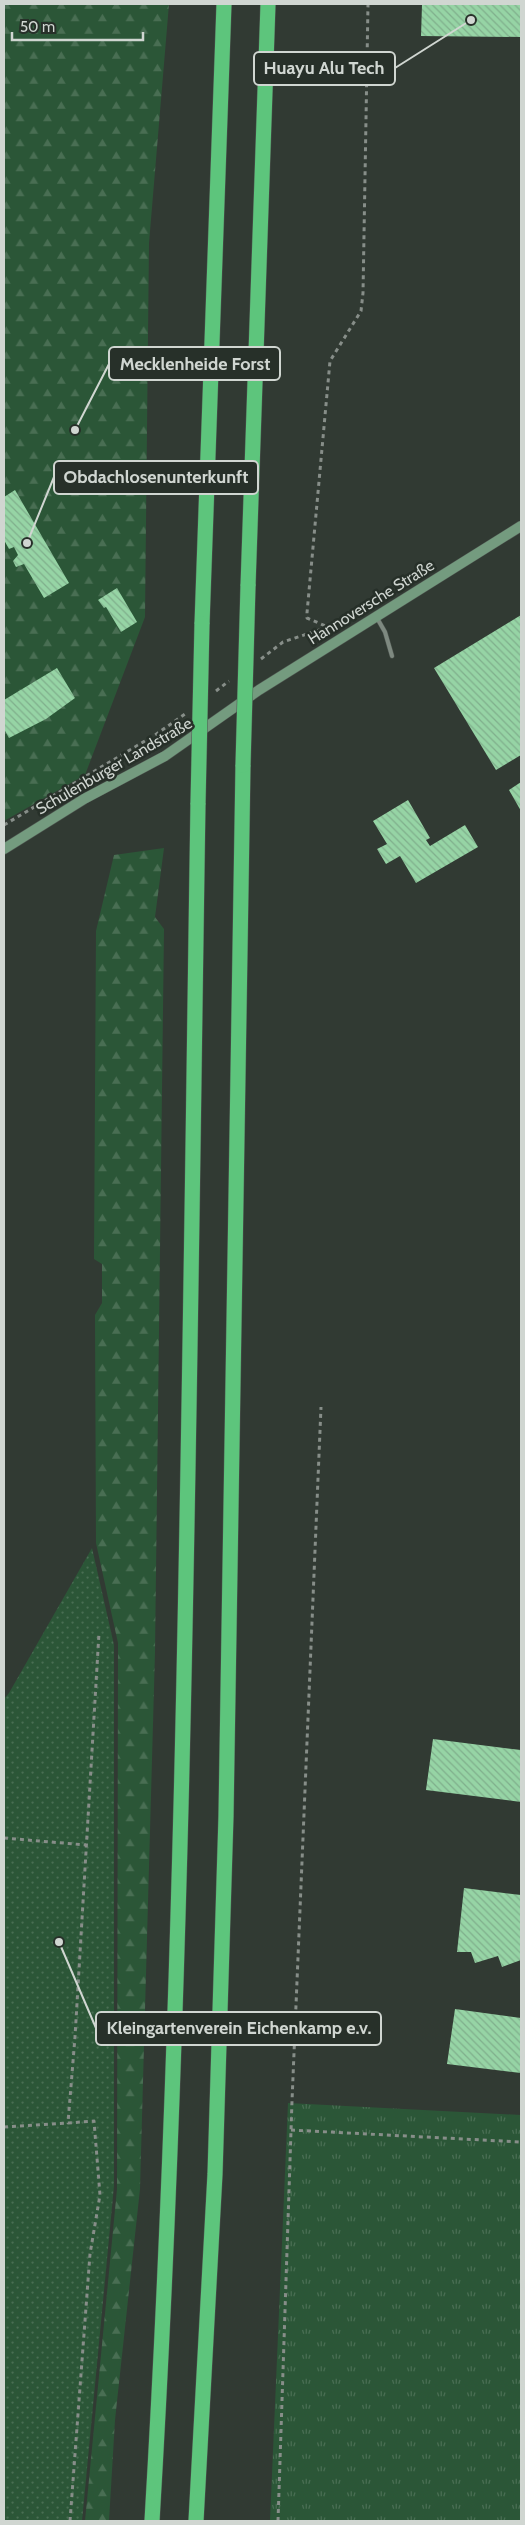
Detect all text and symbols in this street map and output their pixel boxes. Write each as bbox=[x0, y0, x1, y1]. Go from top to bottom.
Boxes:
scale bar bbox=[12, 10, 144, 42]
text: 50 m bbox=[20, 18, 55, 36]
callout: Huayu Alu Tech bbox=[254, 52, 395, 85]
text: Huayu Alu Tech bbox=[264, 57, 384, 79]
callout: Mecklenheide Forst bbox=[109, 347, 280, 380]
text: Mecklenheide Forst bbox=[120, 353, 270, 375]
callout: Obdachlosenunterkunft bbox=[54, 461, 258, 494]
text: Obdachlosenunterkunft bbox=[64, 466, 248, 488]
street label: Hannoversche Straße bbox=[304, 555, 438, 649]
street label: Schulenburger Landstraße bbox=[33, 714, 195, 818]
callout: Kleingartenverein Eichenkamp e.v. bbox=[96, 2012, 381, 2045]
text: Kleingartenverein Eichenkamp e.v. bbox=[107, 2017, 371, 2039]

